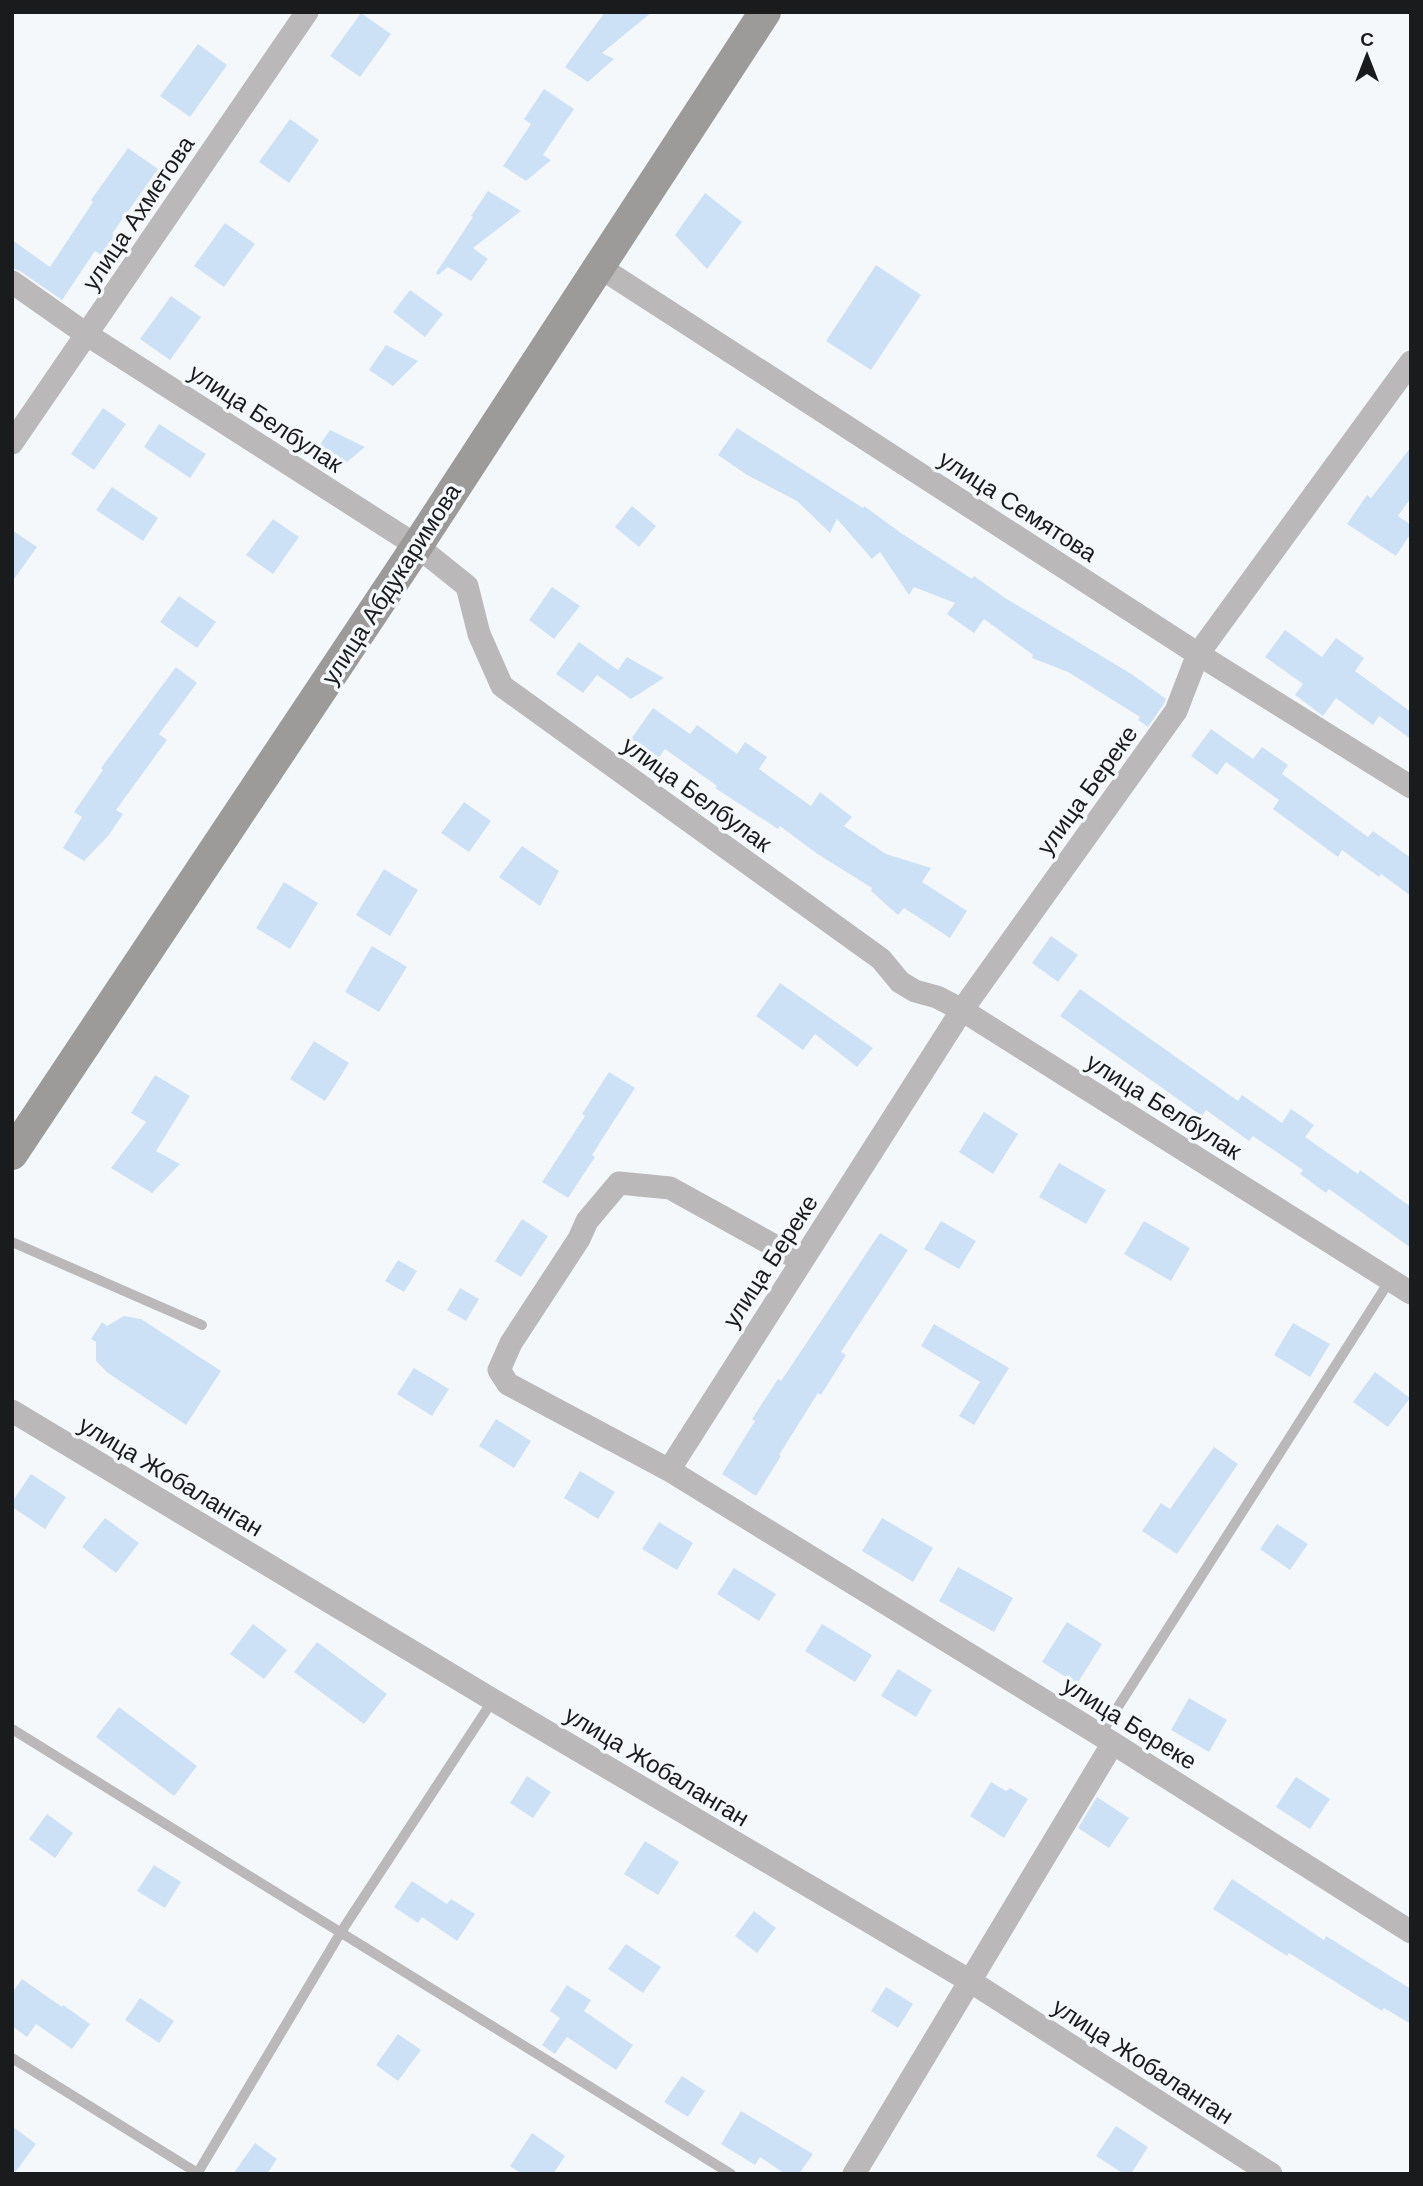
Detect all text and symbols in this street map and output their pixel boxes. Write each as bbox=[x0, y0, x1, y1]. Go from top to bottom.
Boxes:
north arrow bbox=[1332, 21, 1402, 91]
text: С bbox=[1360, 29, 1374, 50]
street label: улица Ахметова bbox=[77, 130, 200, 295]
street label: улица Белбулак bbox=[184, 358, 348, 478]
street label: улица Семятова bbox=[934, 445, 1103, 567]
street label: улица Абдукаримова bbox=[316, 478, 466, 690]
street label: улица Береке bbox=[1031, 720, 1143, 860]
street label: улица Белбулак bbox=[617, 731, 777, 857]
street label: улица Белбулак bbox=[1082, 1048, 1247, 1165]
street label: улица Береке bbox=[717, 1190, 823, 1332]
street label: улица Жобаланган bbox=[74, 1410, 268, 1542]
street label: улица Береке bbox=[1058, 1671, 1202, 1775]
street label: улица Жобаланган bbox=[560, 1700, 754, 1832]
street label: улица Жобаланган bbox=[1048, 1993, 1238, 2129]

